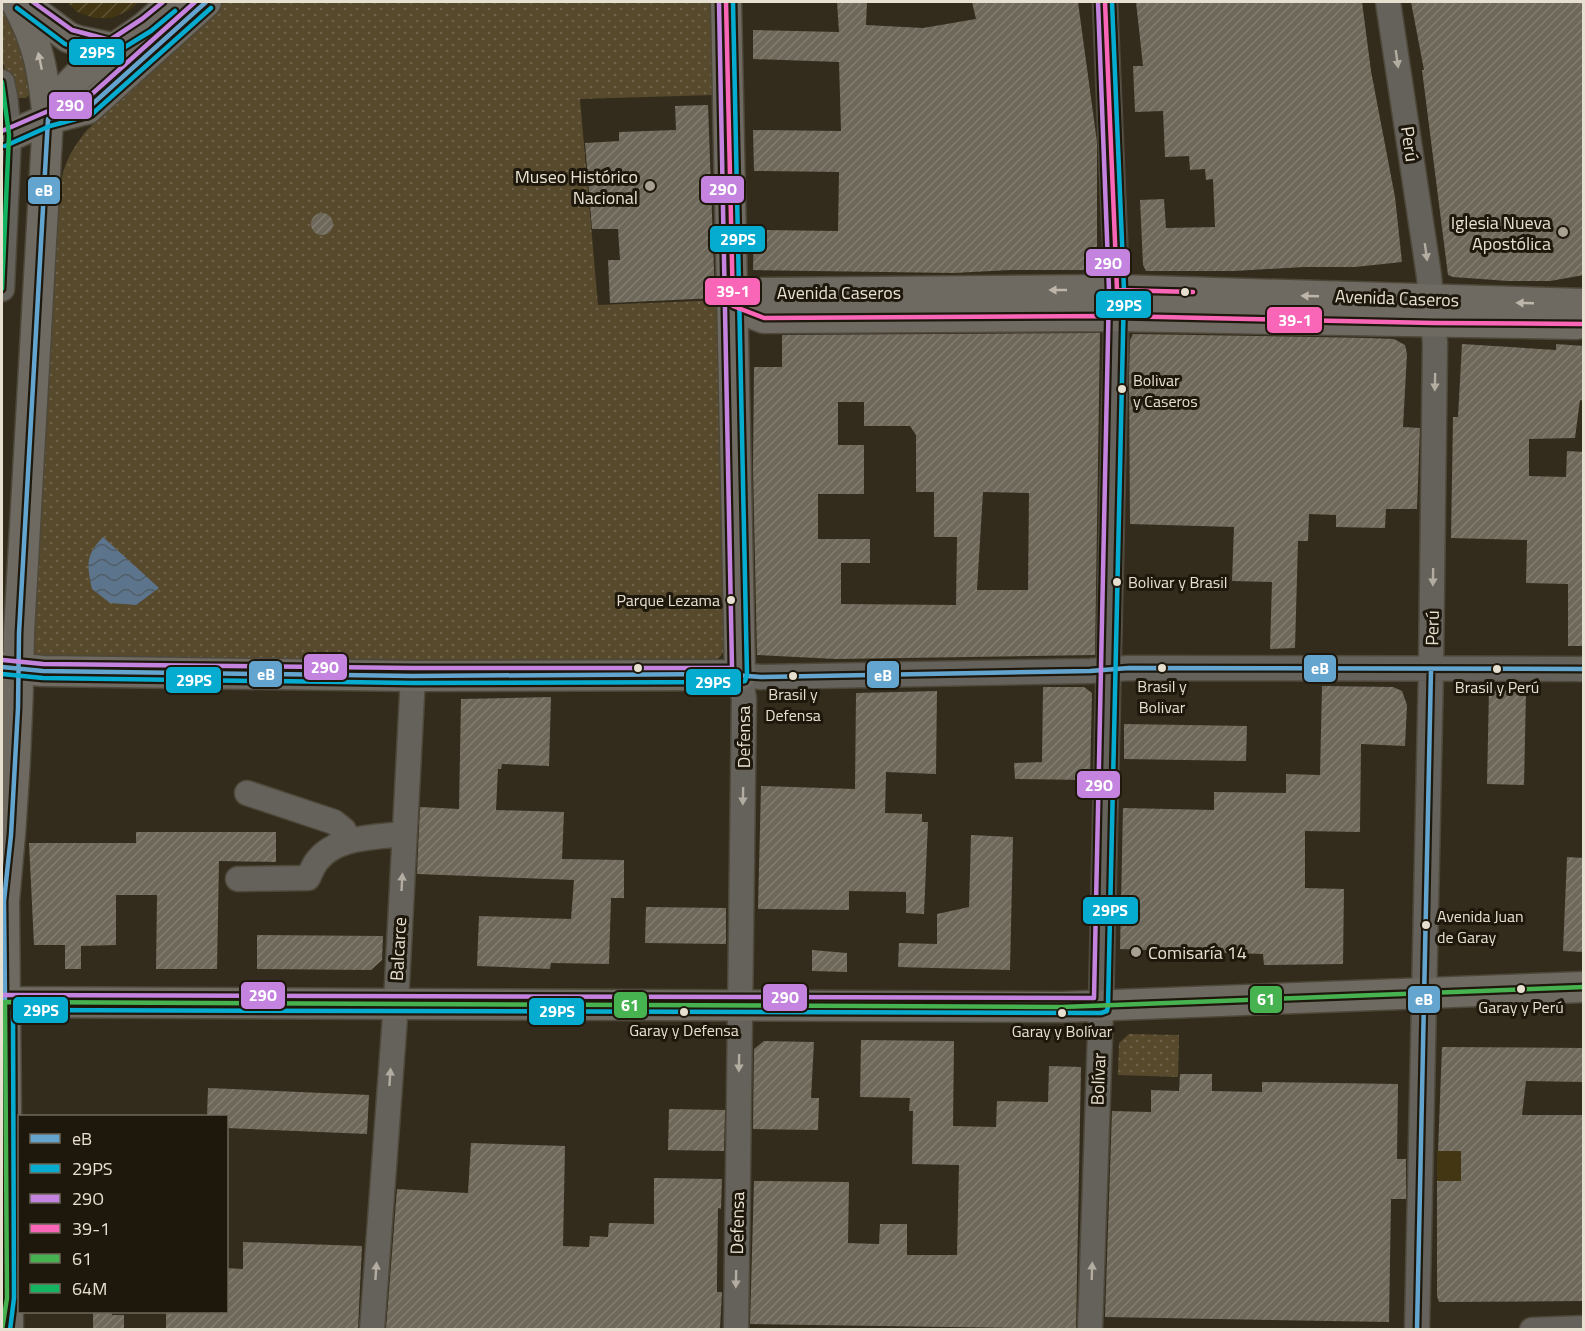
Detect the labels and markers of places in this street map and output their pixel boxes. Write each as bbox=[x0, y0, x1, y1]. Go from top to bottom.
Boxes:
place label: Museo Histórico Nacional bbox=[515, 163, 638, 211]
marker: Museo Histórico Nacional bbox=[643, 179, 657, 193]
place label: Iglesia Nueva Apostólica bbox=[1451, 209, 1551, 257]
marker: Iglesia Nueva Apostólica bbox=[1556, 225, 1570, 239]
unlabelled marker bbox=[1179, 286, 1191, 298]
place label: Bolivar y Caseros bbox=[1133, 368, 1198, 413]
marker: Bolivar y Caseros bbox=[1116, 383, 1128, 395]
place label: Bolivar y Brasil bbox=[1128, 570, 1227, 594]
marker: Bolivar y Brasil bbox=[1111, 576, 1123, 588]
place label: Parque Lezama bbox=[616, 588, 720, 612]
marker: Parque Lezama bbox=[725, 594, 737, 606]
unlabelled marker bbox=[632, 662, 644, 674]
marker: Brasil y Bolivar bbox=[1156, 662, 1168, 674]
marker: Brasil y Perú bbox=[1491, 663, 1503, 675]
marker: Brasil y Defensa bbox=[787, 670, 799, 682]
place label: Brasil y Bolivar bbox=[1137, 674, 1187, 719]
place label: Brasil y Perú bbox=[1455, 675, 1539, 699]
place label: Brasil y Defensa bbox=[765, 682, 821, 727]
place label: Avenida Juan de Garay bbox=[1437, 904, 1524, 949]
marker: Avenida Juan de Garay bbox=[1420, 919, 1432, 931]
place label: Comisaría 14 bbox=[1148, 939, 1247, 966]
marker: Comisaría 14 bbox=[1129, 945, 1143, 959]
marker: Garay y Perú bbox=[1515, 983, 1527, 995]
place label: Garay y Perú bbox=[1478, 995, 1564, 1019]
marker: Garay y Defensa bbox=[678, 1006, 690, 1018]
marker: Garay y Bolívar bbox=[1056, 1007, 1068, 1019]
place label: Garay y Defensa bbox=[629, 1018, 739, 1042]
place label: Garay y Bolívar bbox=[1012, 1019, 1113, 1043]

